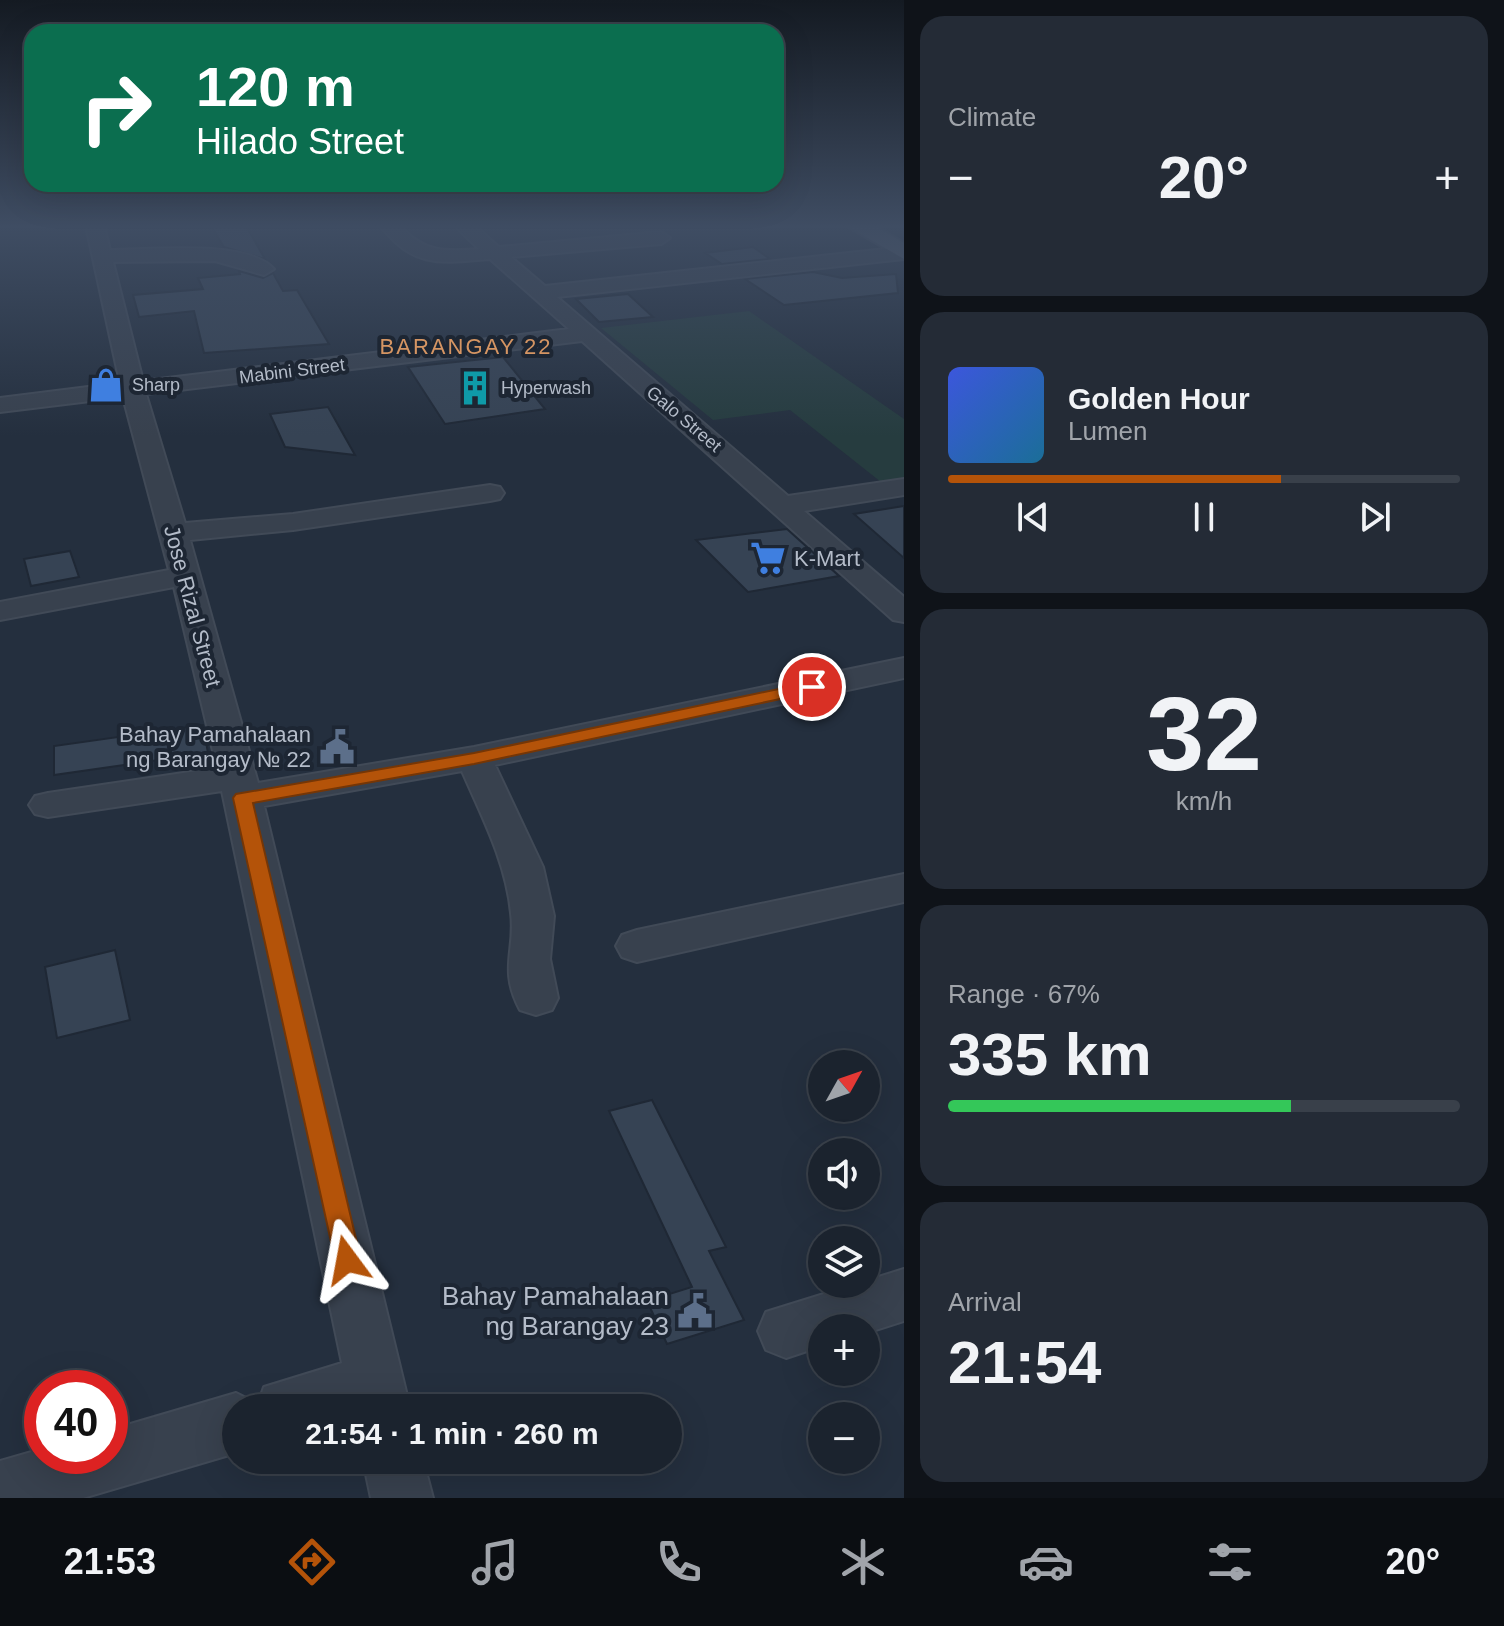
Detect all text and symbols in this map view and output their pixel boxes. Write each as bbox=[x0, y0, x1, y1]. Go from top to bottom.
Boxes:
text: 120 m bbox=[196, 55, 355, 118]
icon: right bbox=[64, 56, 168, 160]
text: Climate bbox=[948, 102, 1036, 132]
text: Hilado Street bbox=[196, 121, 404, 162]
text: 20° bbox=[1159, 144, 1249, 211]
text: − bbox=[948, 153, 974, 202]
text: + bbox=[1434, 153, 1460, 202]
district label: BARANGAY 22 bbox=[380, 334, 552, 359]
street label: Mabini Street bbox=[238, 355, 346, 387]
shop icon: Sharp bbox=[87, 366, 125, 404]
building icon: Hyperwash bbox=[456, 369, 494, 407]
place label: Sharp bbox=[132, 375, 180, 395]
place label: Hyperwash bbox=[501, 378, 591, 398]
street label: Galo Street bbox=[643, 382, 725, 456]
text: Golden Hour bbox=[1068, 382, 1250, 415]
text: Lumen bbox=[1068, 416, 1148, 446]
icon: previous bbox=[1011, 495, 1055, 539]
icon: pause bbox=[1182, 495, 1226, 539]
icon: next bbox=[1353, 495, 1397, 539]
street label: Jose Rizal Street bbox=[159, 523, 226, 690]
supermarket icon: K-Mart bbox=[749, 539, 787, 577]
place label: K-Mart bbox=[794, 546, 860, 571]
pin bbox=[778, 653, 846, 721]
icon: arrive bbox=[790, 665, 834, 709]
text: 32 bbox=[1146, 676, 1262, 792]
place label: Bahay Pamahalaan ng Barangay № 22 bbox=[119, 722, 311, 772]
public building icon: Bahay Pamahalaan ng Barangay № 22 bbox=[318, 728, 356, 766]
text: km/h bbox=[1176, 786, 1232, 816]
text: Range · 67% bbox=[948, 979, 1100, 1009]
text: 335 km bbox=[948, 1021, 1152, 1088]
north arrow bbox=[808, 1050, 880, 1122]
map controls bbox=[808, 1050, 880, 1474]
button: sound bbox=[808, 1138, 880, 1210]
position arrow bbox=[305, 1218, 389, 1302]
button: layers bbox=[808, 1226, 880, 1298]
place label: Bahay Pamahalaan ng Barangay 23 bbox=[442, 1281, 669, 1341]
text: Arrival bbox=[948, 1287, 1022, 1317]
public building icon: Bahay Pamahalaan ng Barangay 23 bbox=[676, 1292, 714, 1330]
button: + bbox=[808, 1314, 880, 1386]
text: 21:54 bbox=[948, 1329, 1101, 1396]
speed limit sign: 40 bbox=[24, 1370, 128, 1474]
button: − bbox=[808, 1402, 880, 1474]
text: 21:54 · 1 min · 260 m bbox=[305, 1417, 599, 1450]
icon: directions bbox=[284, 1534, 340, 1590]
icon: music bbox=[467, 1534, 523, 1590]
icon: phone bbox=[651, 1534, 707, 1590]
icon: climate bbox=[835, 1534, 891, 1590]
icon: car bbox=[1018, 1534, 1074, 1590]
icon: filters bbox=[1202, 1534, 1258, 1590]
text: 21:53 bbox=[64, 1541, 156, 1582]
text: 20° bbox=[1386, 1541, 1440, 1582]

